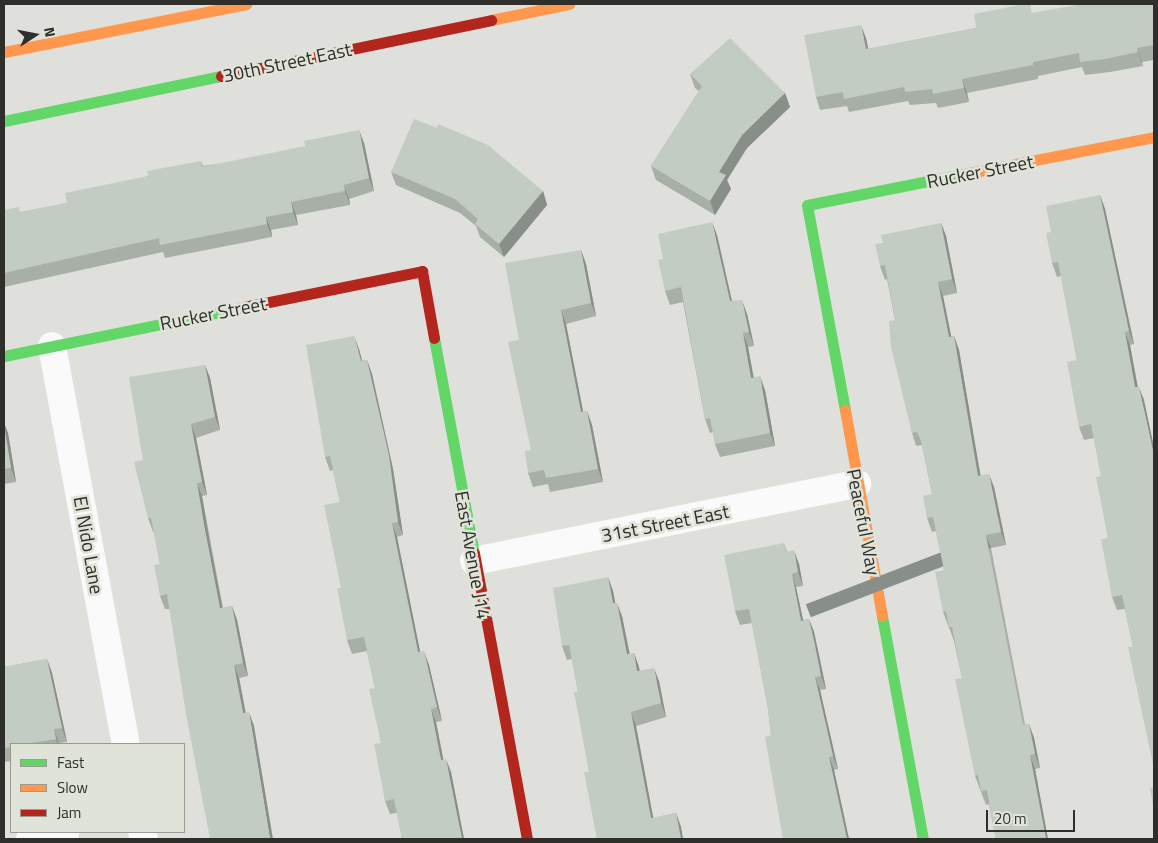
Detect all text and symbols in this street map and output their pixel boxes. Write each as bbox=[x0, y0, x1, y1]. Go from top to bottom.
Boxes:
north arrow bbox=[10, 10, 60, 60]
text: N bbox=[39, 25, 61, 39]
street label: 30th Street East bbox=[221, 37, 353, 87]
street label: Rucker Street bbox=[925, 149, 1035, 193]
street label: Rucker Street bbox=[158, 291, 268, 335]
street label: Peaceful Way bbox=[842, 467, 886, 577]
street label: East Avenue J14 bbox=[450, 489, 496, 621]
street label: El Nido Lane bbox=[69, 494, 109, 596]
street label: 31st Street East bbox=[599, 499, 731, 547]
legend bbox=[10, 743, 185, 833]
text: Fast bbox=[57, 751, 84, 774]
text: Slow bbox=[57, 776, 88, 799]
scale bar bbox=[988, 800, 1077, 832]
text: Jam bbox=[57, 801, 81, 824]
text: 20 m bbox=[994, 807, 1027, 830]

